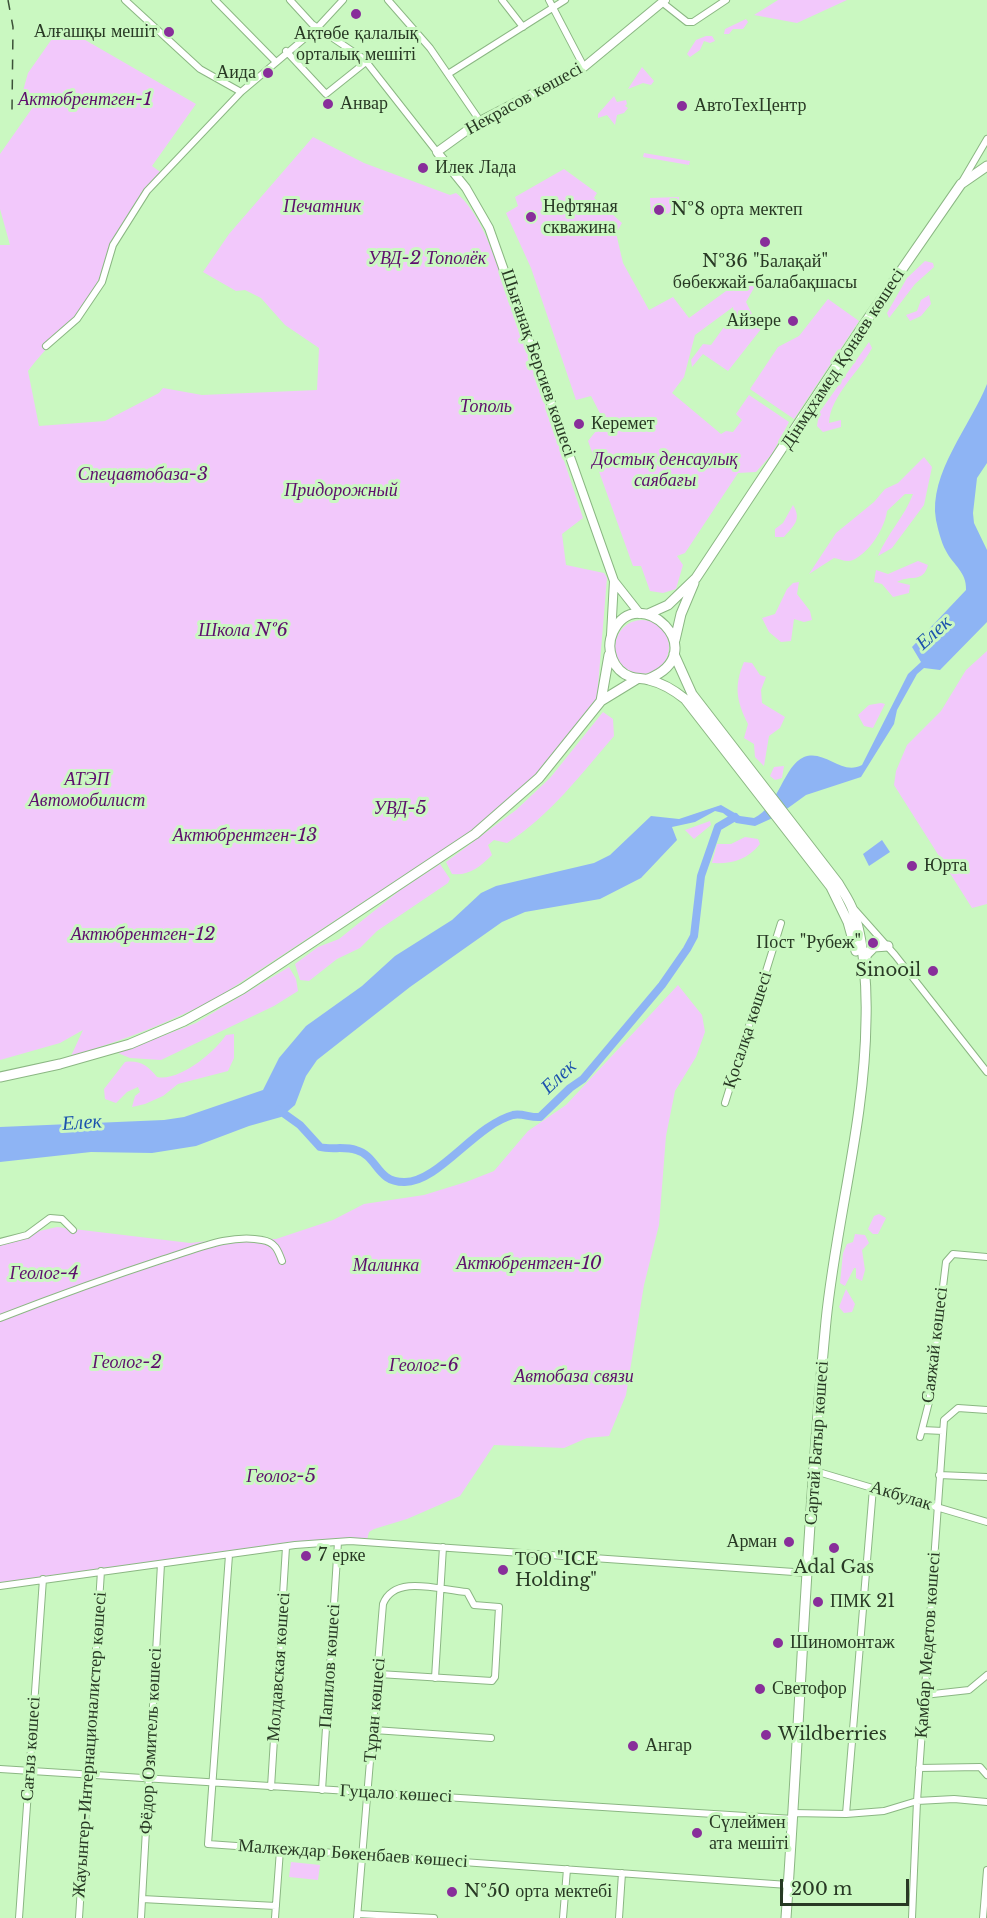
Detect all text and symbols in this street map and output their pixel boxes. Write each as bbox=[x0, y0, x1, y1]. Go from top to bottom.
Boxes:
marker: Ақтөбе қалалық орталық мешіті bbox=[349, 7, 363, 21]
place label: Алғашқы мешіт bbox=[34, 21, 157, 43]
place label: Ақтөбе қалалық орталық мешіті bbox=[294, 23, 418, 66]
marker: Алғашқы мешіт bbox=[162, 25, 176, 39]
street label: Некрасов көшесі bbox=[462, 58, 586, 140]
place label: Аида bbox=[216, 62, 256, 84]
marker: Аида bbox=[261, 66, 275, 80]
park label: Актюбрентген-1 bbox=[18, 89, 152, 111]
place label: Анвар bbox=[340, 93, 388, 115]
place label: АвтоТехЦентр bbox=[694, 95, 806, 117]
marker: Анвар bbox=[321, 97, 335, 111]
marker: АвтоТехЦентр bbox=[675, 99, 689, 113]
place label: Илек Лада bbox=[435, 157, 516, 179]
marker: Илек Лада bbox=[416, 161, 430, 175]
park label: Печатник bbox=[283, 196, 361, 218]
place label: Нефтяная скважина bbox=[543, 196, 618, 238]
place label: №8 орта мектеп bbox=[671, 199, 803, 221]
marker: №8 орта мектеп bbox=[652, 203, 666, 217]
marker: Нефтяная скважина bbox=[524, 210, 538, 224]
marker: №36 "Балақай" бөбекжай-балабақшасы bbox=[758, 235, 772, 249]
park label: УВД-2 Тополёк bbox=[368, 248, 486, 270]
place label: №36 "Балақай" бөбекжай-балабақшасы bbox=[673, 251, 857, 294]
street label: Дінмұхамед Қонаев көшесі bbox=[777, 265, 909, 453]
street label: Шығанақ Берсиев көшесі bbox=[496, 266, 580, 460]
place label: Айзере bbox=[726, 310, 781, 332]
marker: Айзере bbox=[786, 314, 800, 328]
park label: Тополь bbox=[460, 396, 512, 418]
place label: Керемет bbox=[591, 413, 655, 435]
marker: Керемет bbox=[572, 417, 586, 431]
park label: Достық денсаулық саябағы bbox=[592, 449, 738, 492]
park label: Спецавтобаза-3 bbox=[78, 464, 208, 486]
park label: Придорожный bbox=[284, 480, 398, 502]
water label: Елек bbox=[911, 611, 957, 655]
park label: Школа №6 bbox=[198, 620, 288, 642]
park label: АТЭП Автомобилист bbox=[29, 769, 145, 812]
park label: УВД-5 bbox=[374, 798, 426, 820]
park label: Актюбрентген-13 bbox=[173, 825, 317, 847]
place label: Юрта bbox=[924, 855, 967, 877]
marker: Юрта bbox=[905, 859, 919, 873]
park label: Актюбрентген-12 bbox=[71, 924, 215, 946]
place label: Пост "Рубеж" bbox=[756, 932, 861, 954]
marker: Пост "Рубеж" bbox=[866, 936, 880, 950]
place label: Sinooil bbox=[855, 960, 921, 982]
marker: Sinooil bbox=[926, 964, 940, 978]
street label: Қосалқа көшесі bbox=[719, 969, 777, 1091]
water label: Елек bbox=[536, 1055, 582, 1099]
water label: Елек bbox=[61, 1110, 103, 1136]
park label: Актюбрентген-10 bbox=[456, 1253, 602, 1275]
park label: Малинка bbox=[353, 1255, 419, 1277]
park label: Геолог-4 bbox=[10, 1263, 78, 1285]
street label: Саяжай көшесі bbox=[917, 1286, 953, 1404]
park label: Геолог-2 bbox=[92, 1352, 162, 1374]
park label: Геолог-6 bbox=[389, 1355, 459, 1377]
street label: Сартай Батыр көшесі bbox=[800, 1360, 834, 1526]
park label: Автобаза связи bbox=[514, 1366, 634, 1388]
park label: Геолог-5 bbox=[246, 1466, 316, 1488]
street label: Акбулак bbox=[867, 1476, 935, 1516]
place label: Арман bbox=[726, 1531, 777, 1553]
marker: Арман bbox=[782, 1535, 796, 1549]
marker: Adal Gas bbox=[827, 1541, 841, 1555]
place label: 7 ерке bbox=[318, 1545, 365, 1567]
marker: 7 ерке bbox=[299, 1549, 313, 1563]
place label: ТОО "ICE Holding" bbox=[515, 1549, 598, 1592]
street label: Қамбар Медетов көшесі bbox=[911, 1551, 945, 1739]
place label: Adal Gas bbox=[794, 1557, 874, 1579]
marker: ТОО "ICE Holding" bbox=[496, 1563, 510, 1577]
street label: Жауынгер-Интернационалистер көшесі bbox=[69, 1591, 111, 1899]
place label: ПМК 21 bbox=[830, 1591, 895, 1613]
street label: Молдавская көшесі bbox=[263, 1592, 295, 1742]
marker: ПМК 21 bbox=[811, 1595, 825, 1609]
street label: Папилов көшесі bbox=[315, 1603, 345, 1729]
place label: Шиномонтаж bbox=[790, 1632, 895, 1654]
marker: Шиномонтаж bbox=[771, 1636, 785, 1650]
street label: Фёдор Озмитель көшесі bbox=[135, 1647, 167, 1835]
street label: Тұран көшесі bbox=[360, 1657, 390, 1763]
place label: Светофор bbox=[772, 1678, 847, 1700]
marker: Светофор bbox=[753, 1682, 767, 1696]
street label: Сағыз көшесі bbox=[17, 1696, 45, 1802]
place label: Wildberries bbox=[778, 1724, 887, 1746]
marker: Wildberries bbox=[759, 1728, 773, 1742]
place label: Ангар bbox=[645, 1735, 692, 1757]
marker: Ангар bbox=[626, 1739, 640, 1753]
street label: Гуцало көшесі bbox=[339, 1780, 453, 1808]
place label: Сүлеймен ата мешіті bbox=[709, 1812, 789, 1854]
marker: Сүлеймен ата мешіті bbox=[690, 1826, 704, 1840]
street label: Малкеждар Бөкенбаев көшесі bbox=[237, 1835, 469, 1873]
scale bar bbox=[783, 1867, 912, 1905]
text: 200 m bbox=[791, 1878, 852, 1900]
place label: №50 орта мектебі bbox=[464, 1881, 612, 1903]
marker: №50 орта мектебі bbox=[445, 1885, 459, 1899]

